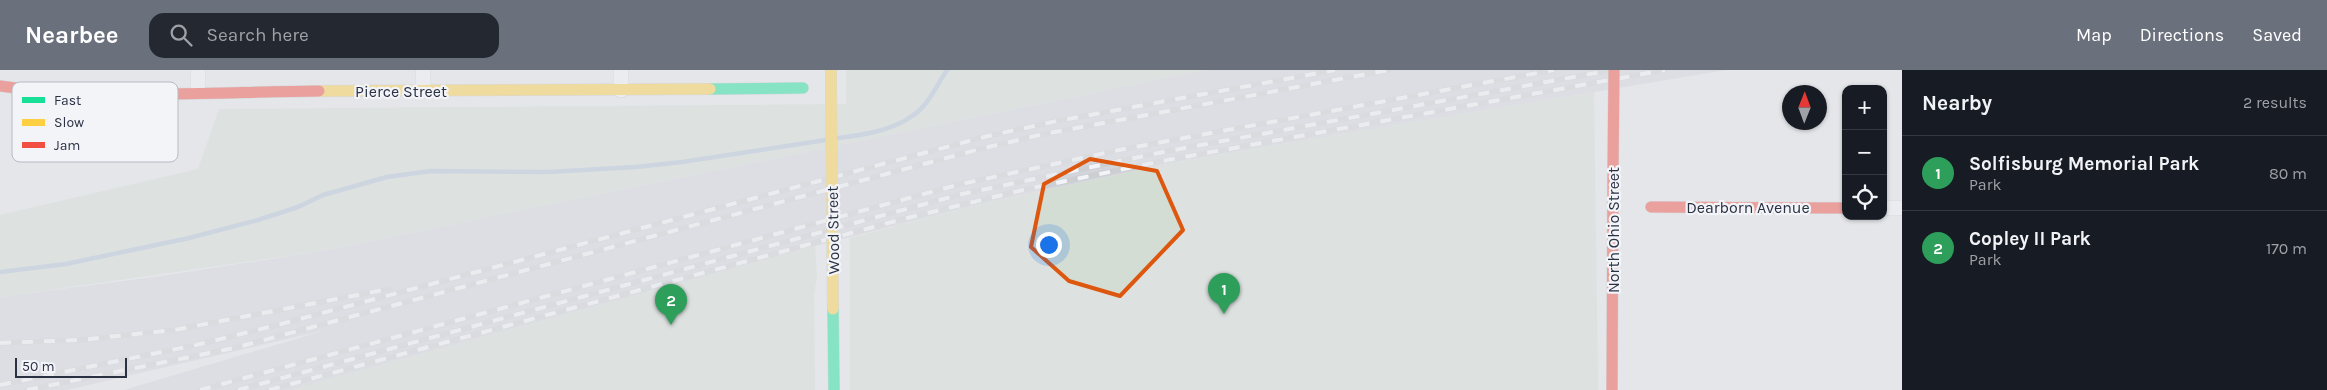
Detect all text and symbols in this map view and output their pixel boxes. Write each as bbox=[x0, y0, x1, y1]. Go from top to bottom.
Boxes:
search box bbox=[149, 13, 499, 58]
text: Nearbee bbox=[25, 21, 119, 49]
icon: search bbox=[167, 21, 195, 49]
text: Search here bbox=[207, 24, 309, 46]
text: Map bbox=[2076, 24, 2112, 46]
text: Directions bbox=[2140, 24, 2224, 46]
text: Saved bbox=[2252, 24, 2302, 46]
legend bbox=[12, 82, 178, 162]
street label: Pierce Street bbox=[355, 82, 447, 101]
north arrow bbox=[1782, 85, 1827, 130]
map controls bbox=[1842, 85, 1887, 220]
button: + bbox=[1842, 85, 1887, 130]
text: Nearby bbox=[1922, 91, 1992, 115]
text: Fast bbox=[54, 92, 81, 109]
text: 2 results bbox=[2243, 93, 2307, 112]
text: Slow bbox=[54, 114, 84, 131]
button: − bbox=[1842, 130, 1887, 175]
text: Jam bbox=[54, 137, 80, 154]
text: Solfisburg Memorial Park bbox=[1969, 153, 2199, 175]
text: 1 bbox=[1935, 164, 1941, 183]
text: 80 m bbox=[2269, 164, 2307, 183]
street label: North Ohio Street bbox=[1604, 167, 1623, 293]
button: locate bbox=[1842, 175, 1887, 220]
text: Park bbox=[1969, 175, 2001, 194]
street label: Wood Street bbox=[823, 186, 843, 274]
street label: Dearborn Avenue bbox=[1686, 198, 1810, 217]
text: Copley II Park bbox=[1969, 228, 2091, 250]
your location bbox=[1036, 232, 1062, 258]
text: 2 bbox=[1933, 239, 1943, 258]
text: 170 m bbox=[2266, 239, 2307, 258]
text: Park bbox=[1969, 250, 2001, 269]
pin: 1 bbox=[1208, 273, 1240, 314]
pin: 2 bbox=[655, 284, 687, 325]
scale bar bbox=[15, 355, 128, 378]
text: 50 m bbox=[22, 358, 55, 375]

